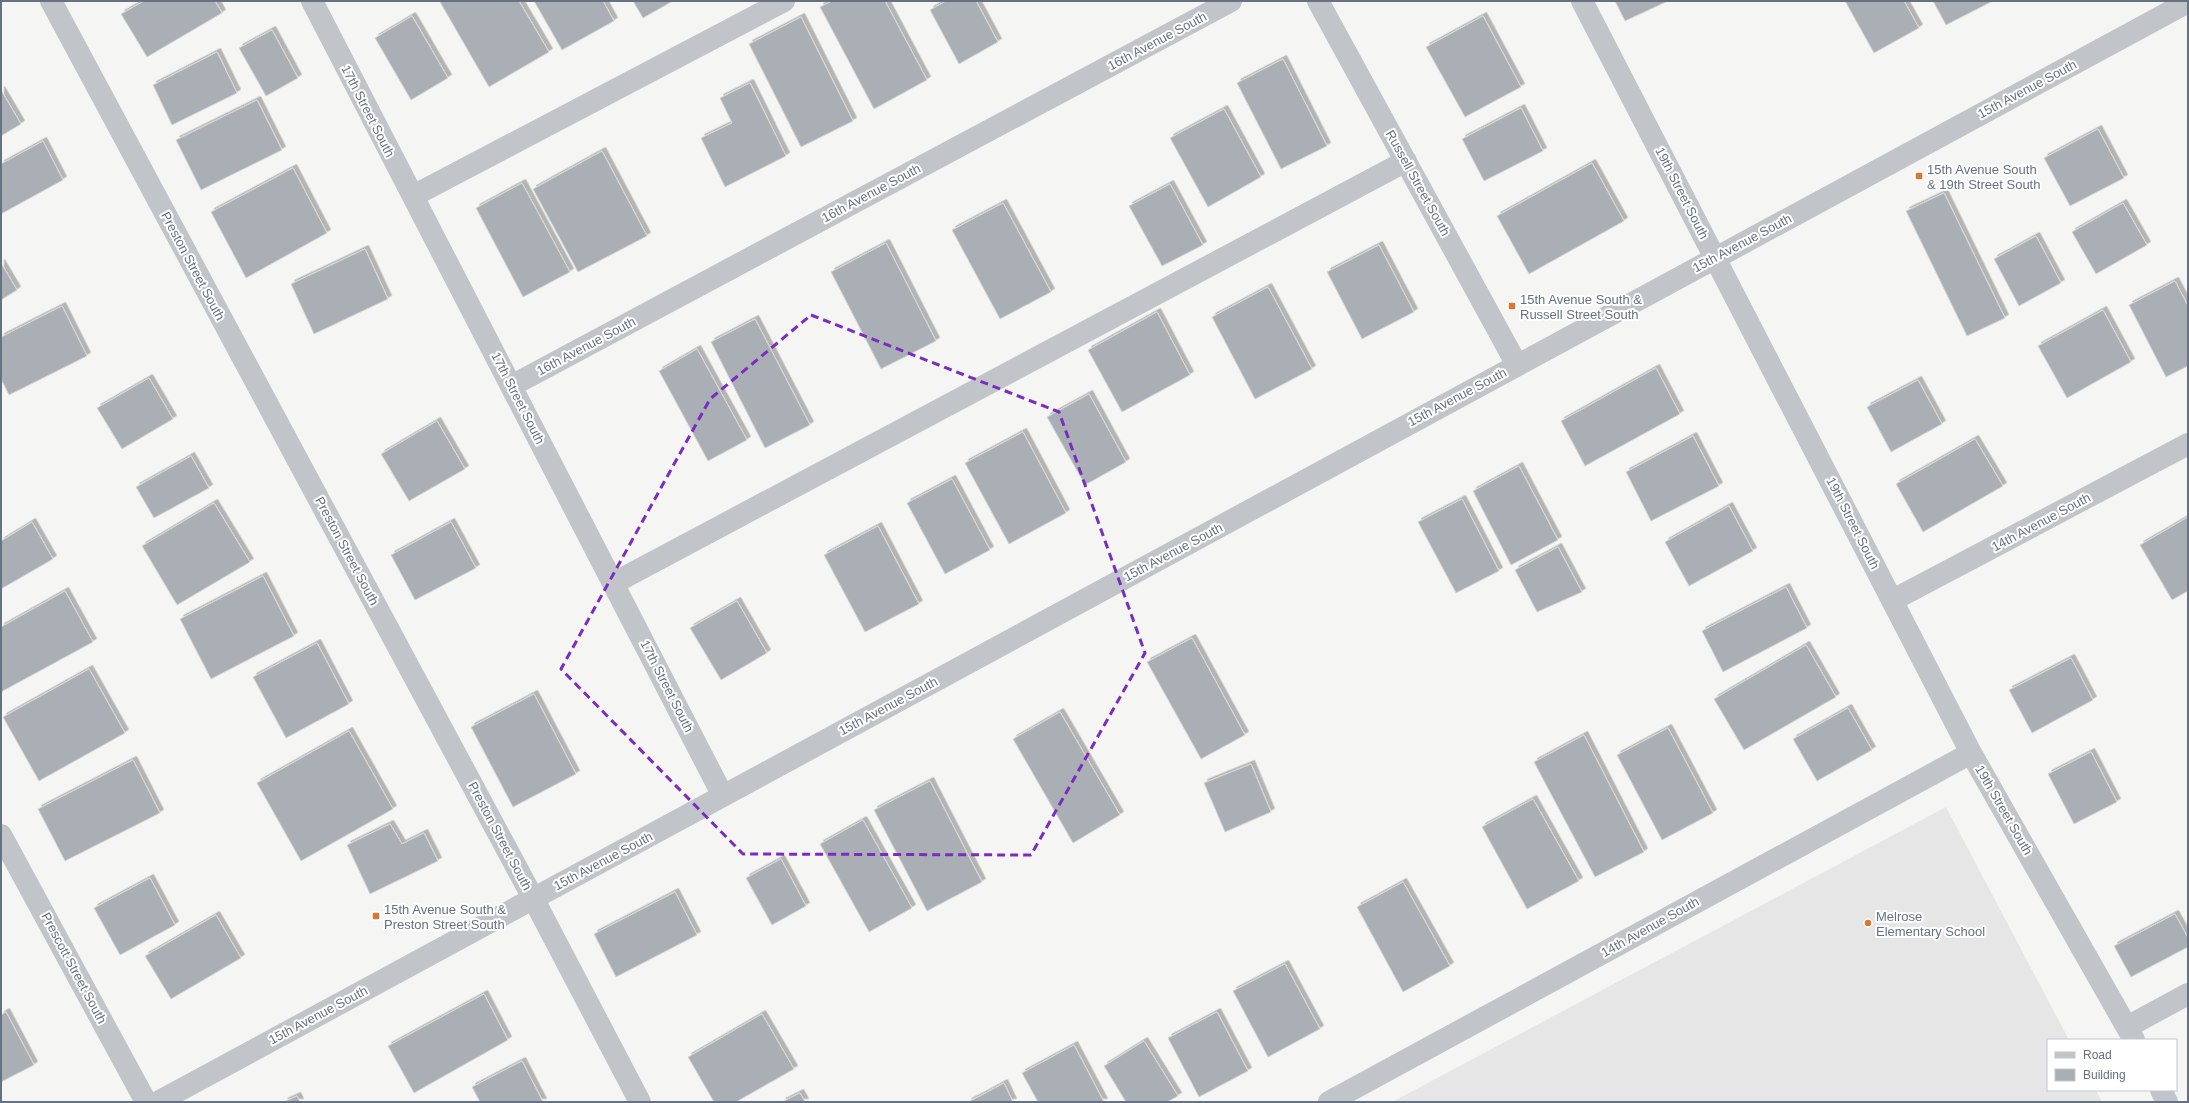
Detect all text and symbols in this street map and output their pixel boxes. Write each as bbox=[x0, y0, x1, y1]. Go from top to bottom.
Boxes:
street label: 16th Avenue South bbox=[1105, 9, 1209, 73]
street label: 15th Avenue South bbox=[1975, 57, 2079, 121]
street label: 17th Street South bbox=[338, 63, 398, 159]
street label: Russell Street South bbox=[1383, 128, 1453, 238]
street label: 19th Street South bbox=[1652, 145, 1712, 241]
street label: 16th Avenue South bbox=[819, 161, 923, 225]
place label: 15th Avenue South & 19th Street South bbox=[1927, 162, 2040, 192]
marker: 15th Avenue South & 19th Street South bbox=[1914, 171, 1924, 181]
street label: Preston Street South bbox=[158, 209, 228, 323]
street label: 15th Avenue South bbox=[1690, 211, 1794, 275]
place label: 15th Avenue South & Russell Street South bbox=[1520, 292, 1642, 322]
marker: 15th Avenue South & Russell Street South bbox=[1507, 301, 1517, 311]
street label: 16th Avenue South bbox=[534, 314, 638, 378]
street label: 17th Street South bbox=[488, 350, 548, 446]
street label: 15th Avenue South bbox=[1405, 365, 1509, 429]
street label: 19th Street South bbox=[1823, 475, 1883, 571]
street label: 14th Avenue South bbox=[1989, 490, 2093, 554]
street label: Preston Street South bbox=[312, 494, 382, 608]
street label: 15th Avenue South bbox=[1121, 520, 1225, 584]
street label: 17th Street South bbox=[637, 638, 697, 734]
street label: 15th Avenue South bbox=[836, 674, 940, 738]
street label: 19th Street South bbox=[1972, 762, 2036, 858]
street label: Preston Street South bbox=[465, 779, 535, 893]
street label: 15th Avenue South bbox=[551, 829, 655, 893]
street label: 14th Avenue South bbox=[1598, 894, 1702, 960]
place label: 15th Avenue South & Preston Street South bbox=[384, 902, 506, 932]
place label: Melrose Elementary School bbox=[1876, 909, 1985, 939]
street label: Prescott Street South bbox=[38, 910, 110, 1026]
marker: 15th Avenue South & Preston Street South bbox=[371, 911, 381, 921]
marker: Melrose Elementary School bbox=[1863, 918, 1873, 928]
street label: 15th Avenue South bbox=[266, 983, 370, 1047]
legend bbox=[2047, 1039, 2177, 1091]
text: Road bbox=[2083, 1048, 2112, 1062]
text: Building bbox=[2083, 1068, 2126, 1082]

